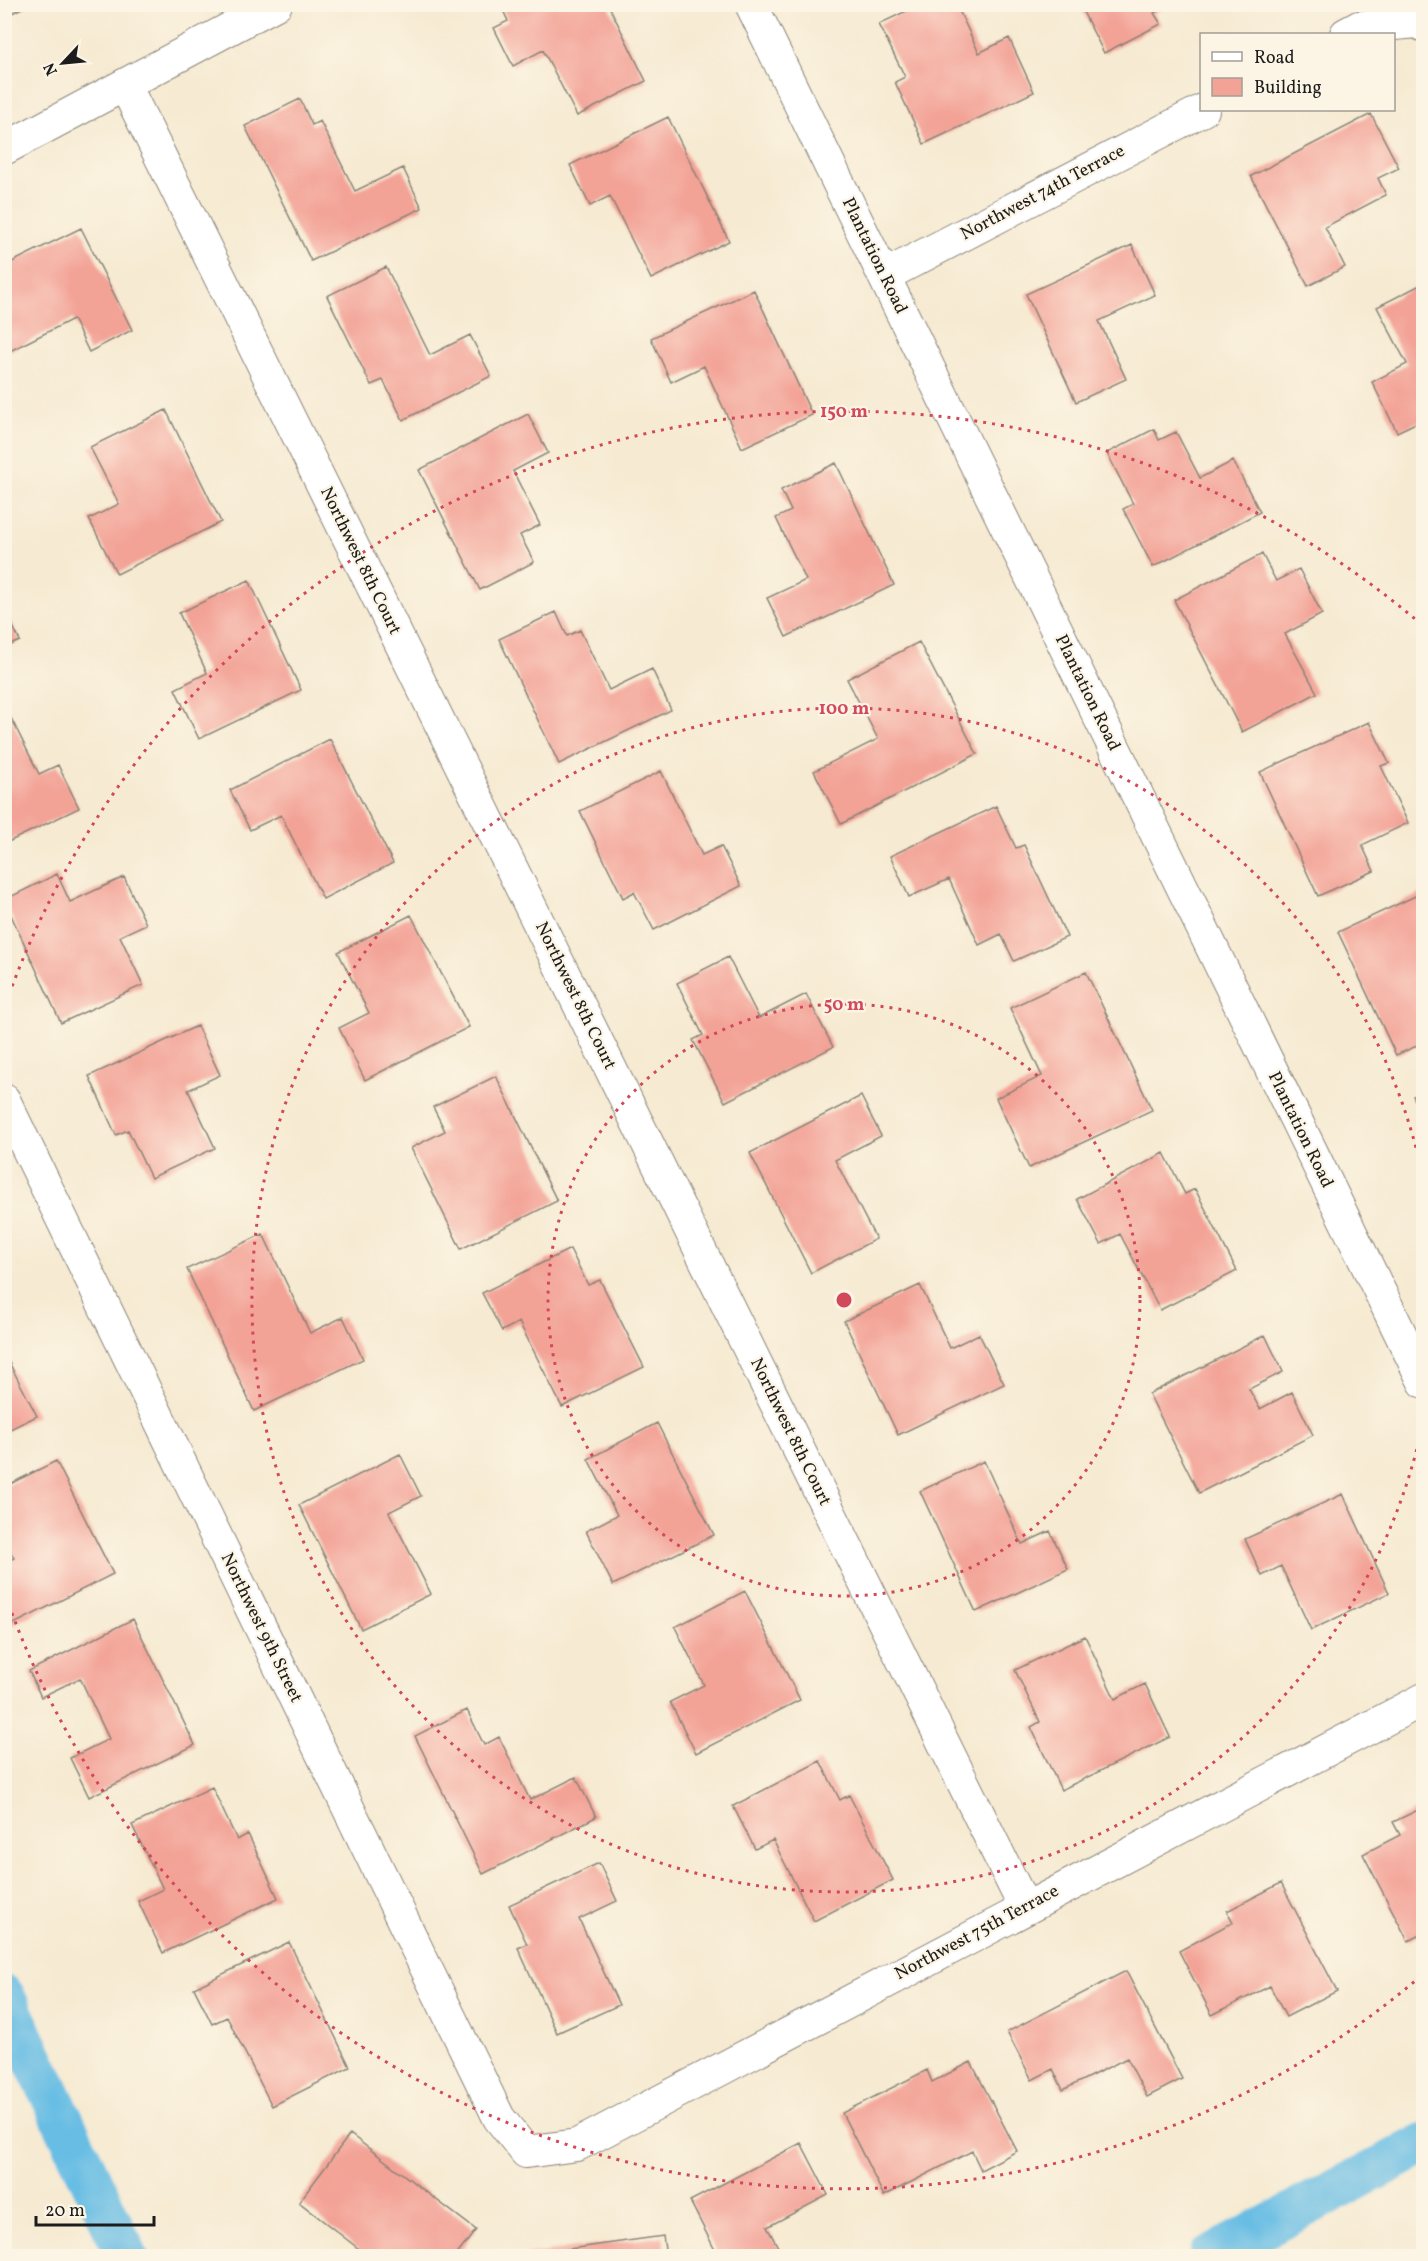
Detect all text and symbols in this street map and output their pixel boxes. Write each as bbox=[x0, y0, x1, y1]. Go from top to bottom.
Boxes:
north arrow bbox=[33, 33, 93, 93]
legend bbox=[1200, 33, 1395, 111]
text: Road bbox=[1254, 46, 1295, 71]
text: N bbox=[39, 58, 64, 79]
text: Building bbox=[1254, 76, 1322, 101]
street label: Northwest 74th Terrace bbox=[956, 139, 1130, 247]
street label: Plantation Road bbox=[835, 194, 913, 318]
text: 150 m bbox=[820, 400, 868, 425]
street label: Northwest 8th Court bbox=[313, 483, 407, 639]
street label: Plantation Road bbox=[1048, 631, 1126, 755]
text: 100 m bbox=[819, 697, 869, 722]
street label: Northwest 8th Court bbox=[528, 918, 622, 1074]
text: 50 m bbox=[824, 993, 864, 1018]
street label: Plantation Road bbox=[1261, 1068, 1339, 1192]
centre of rings bbox=[834, 1290, 854, 1310]
street label: Northwest 8th Court bbox=[743, 1354, 837, 1510]
street label: Northwest 9th Street bbox=[214, 1549, 308, 1707]
street label: Northwest 75th Terrace bbox=[891, 1879, 1063, 1987]
scale bar bbox=[36, 2189, 154, 2227]
text: 20 m bbox=[45, 2199, 85, 2224]

